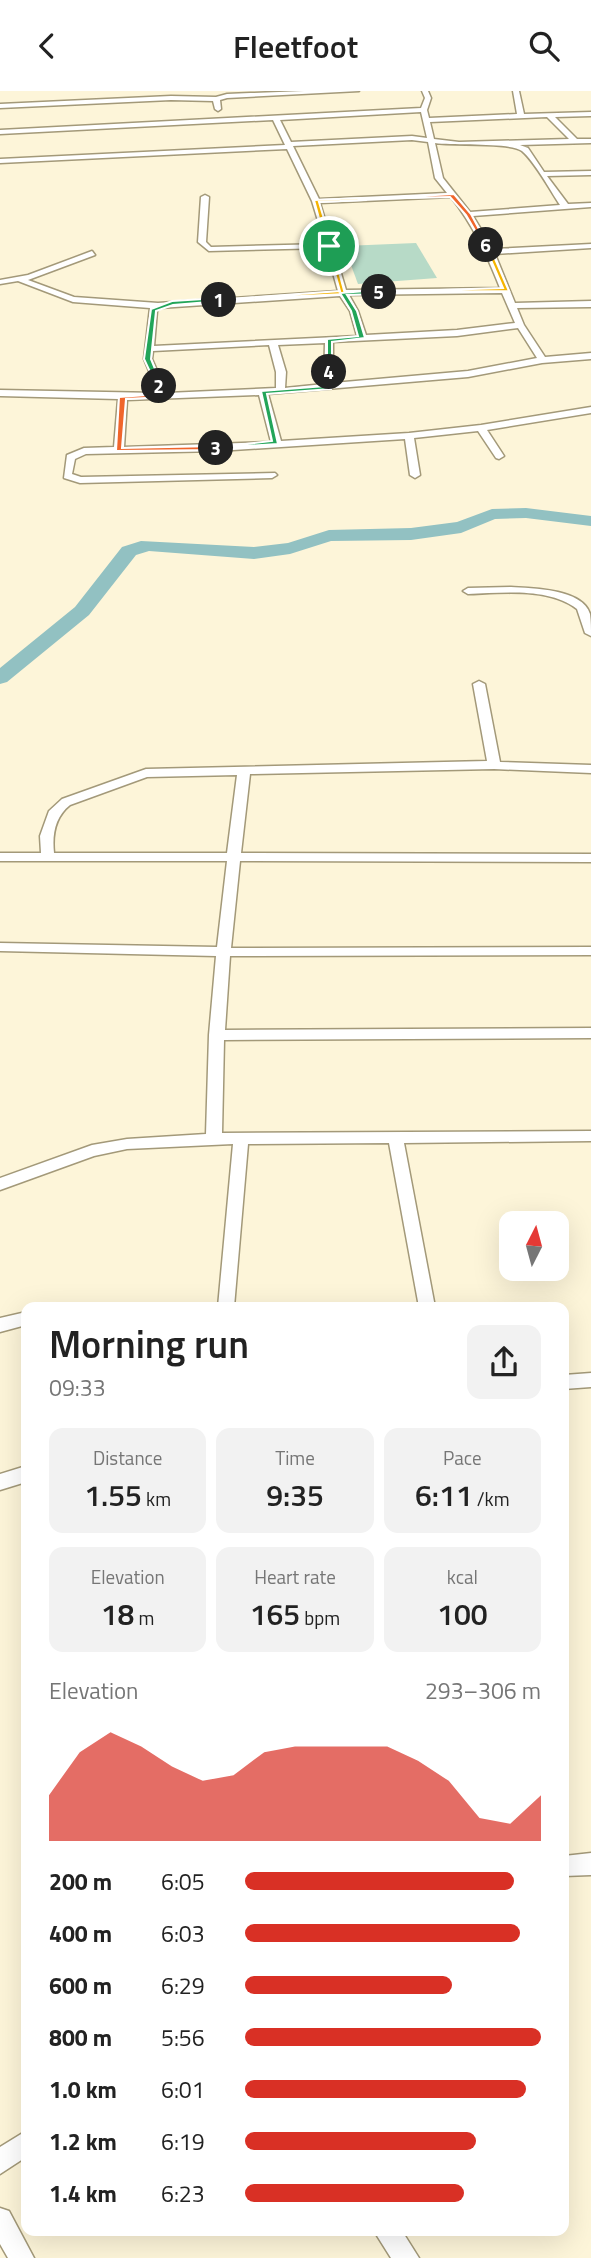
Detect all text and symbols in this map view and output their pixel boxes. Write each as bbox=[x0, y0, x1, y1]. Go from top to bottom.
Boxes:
text: Fleetfoot bbox=[233, 22, 358, 70]
icon: back bbox=[28, 27, 66, 65]
icon: search bbox=[525, 27, 563, 65]
pin bbox=[299, 216, 359, 276]
icon: arrive bbox=[310, 227, 348, 265]
pin: 6 bbox=[468, 227, 504, 263]
text: 6 bbox=[480, 230, 491, 259]
pin: 5 bbox=[362, 275, 396, 309]
text: 5 bbox=[373, 277, 384, 306]
pin: 1 bbox=[202, 283, 236, 318]
text: 1 bbox=[213, 285, 224, 314]
pin: 4 bbox=[312, 355, 346, 389]
text: 4 bbox=[323, 357, 334, 386]
pin: 2 bbox=[142, 369, 176, 403]
text: 2 bbox=[153, 371, 164, 400]
pin: 3 bbox=[198, 431, 234, 465]
text: 3 bbox=[210, 433, 221, 462]
north arrow bbox=[499, 1211, 569, 1281]
map controls bbox=[499, 1211, 569, 1281]
text: Morning run bbox=[49, 1315, 249, 1373]
button: share bbox=[467, 1325, 541, 1399]
text: 09:33 bbox=[49, 1370, 106, 1405]
text: Distance bbox=[93, 1443, 162, 1472]
text: Time bbox=[275, 1443, 315, 1472]
text: Pace bbox=[443, 1443, 482, 1472]
text: 1.55 bbox=[84, 1472, 142, 1518]
text: 9:35 bbox=[266, 1472, 324, 1518]
text: 6:11 bbox=[415, 1472, 473, 1518]
text: km bbox=[142, 1484, 171, 1513]
text: /km bbox=[473, 1484, 510, 1513]
text: Elevation bbox=[91, 1562, 165, 1591]
text: Heart rate bbox=[254, 1562, 336, 1591]
text: kcal bbox=[447, 1562, 478, 1591]
text: 18 bbox=[101, 1591, 134, 1637]
text: 165 bbox=[250, 1591, 300, 1637]
text: 100 bbox=[437, 1591, 488, 1637]
text: m bbox=[134, 1603, 155, 1632]
text: bpm bbox=[300, 1603, 340, 1632]
text: Elevation bbox=[49, 1673, 138, 1708]
text: 293–306 m bbox=[425, 1673, 541, 1708]
text: 200 m bbox=[49, 1864, 112, 1899]
text: 6:05 bbox=[161, 1864, 205, 1899]
text: 400 m bbox=[49, 1916, 112, 1951]
text: 6:03 bbox=[161, 1916, 205, 1951]
text: 600 m bbox=[49, 1968, 112, 2003]
text: 6:29 bbox=[161, 1968, 205, 2003]
text: 800 m bbox=[49, 2020, 112, 2055]
text: 5:56 bbox=[161, 2020, 205, 2055]
text: 1.0 km bbox=[49, 2072, 117, 2107]
text: 6:01 bbox=[161, 2072, 205, 2107]
text: 1.2 km bbox=[49, 2124, 117, 2159]
text: 6:19 bbox=[161, 2124, 205, 2159]
text: 1.4 km bbox=[49, 2176, 117, 2211]
text: 6:23 bbox=[161, 2176, 205, 2211]

